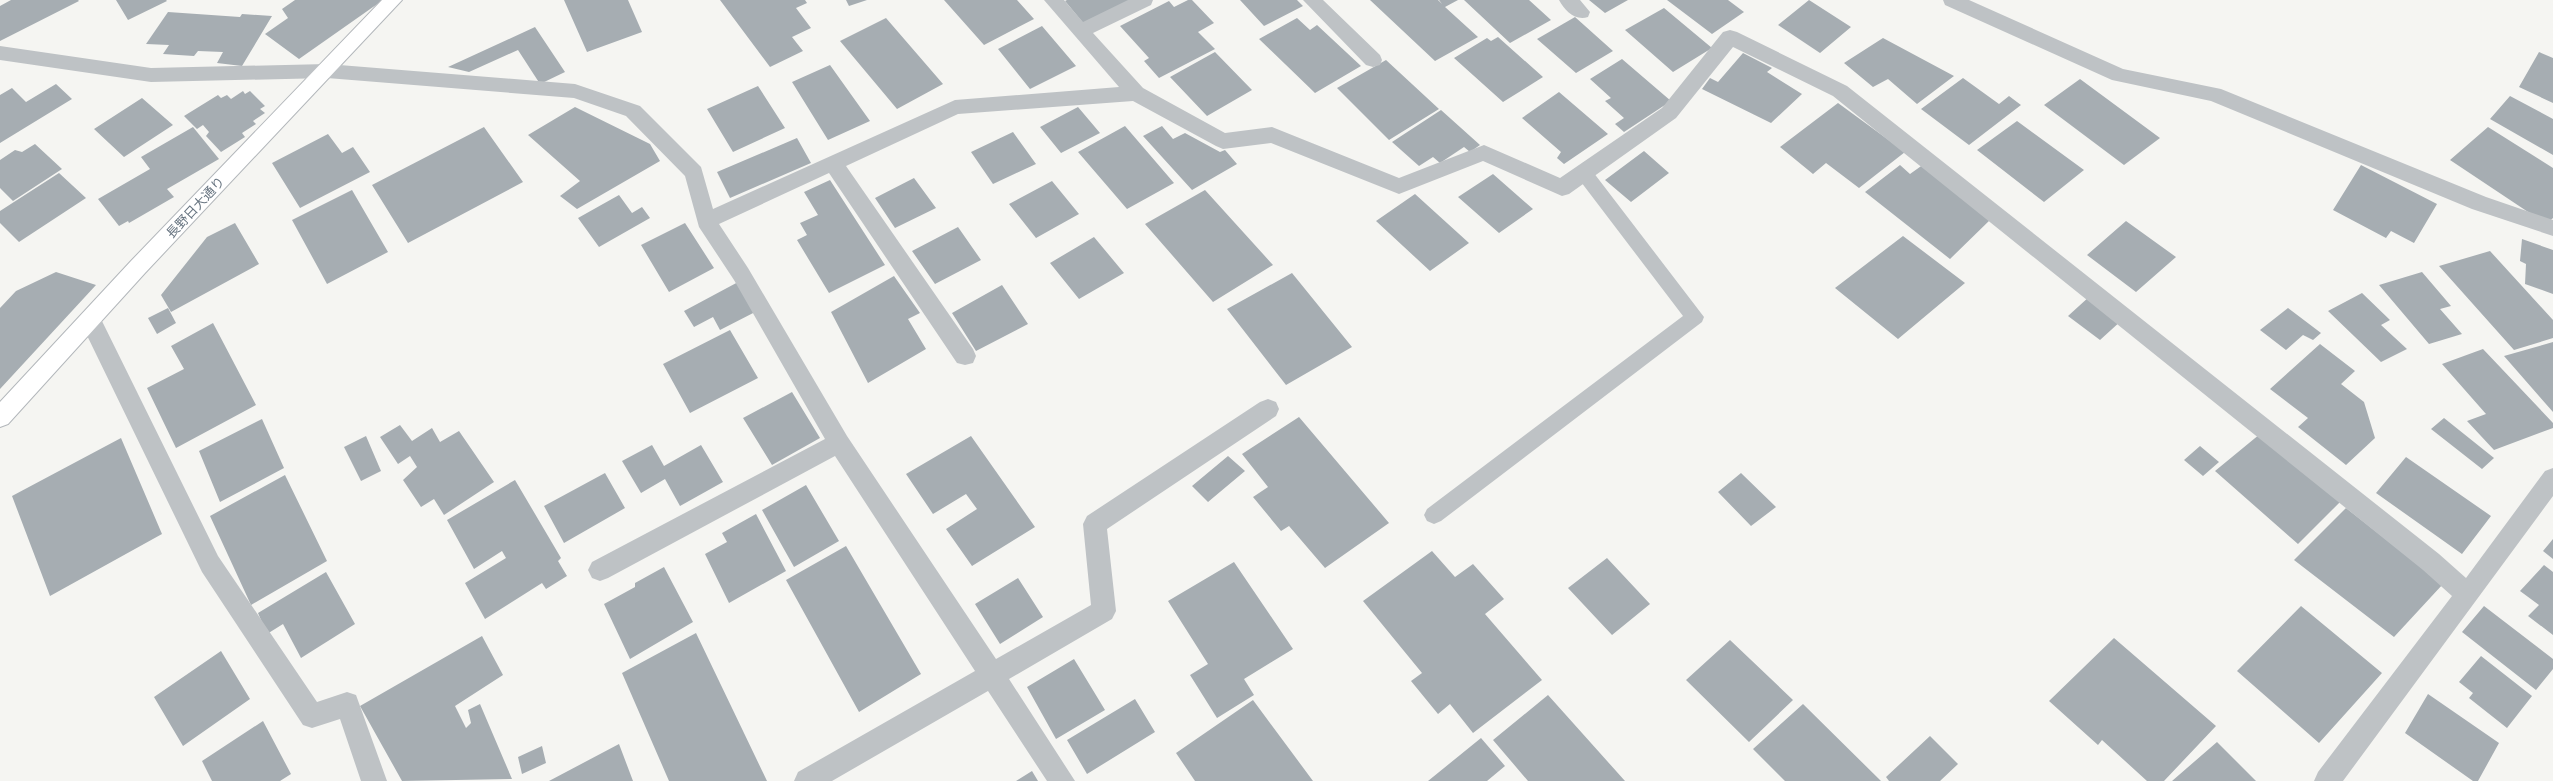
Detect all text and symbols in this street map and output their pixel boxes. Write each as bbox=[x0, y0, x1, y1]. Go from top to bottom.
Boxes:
street label: 長野日大通り bbox=[163, 173, 227, 241]

